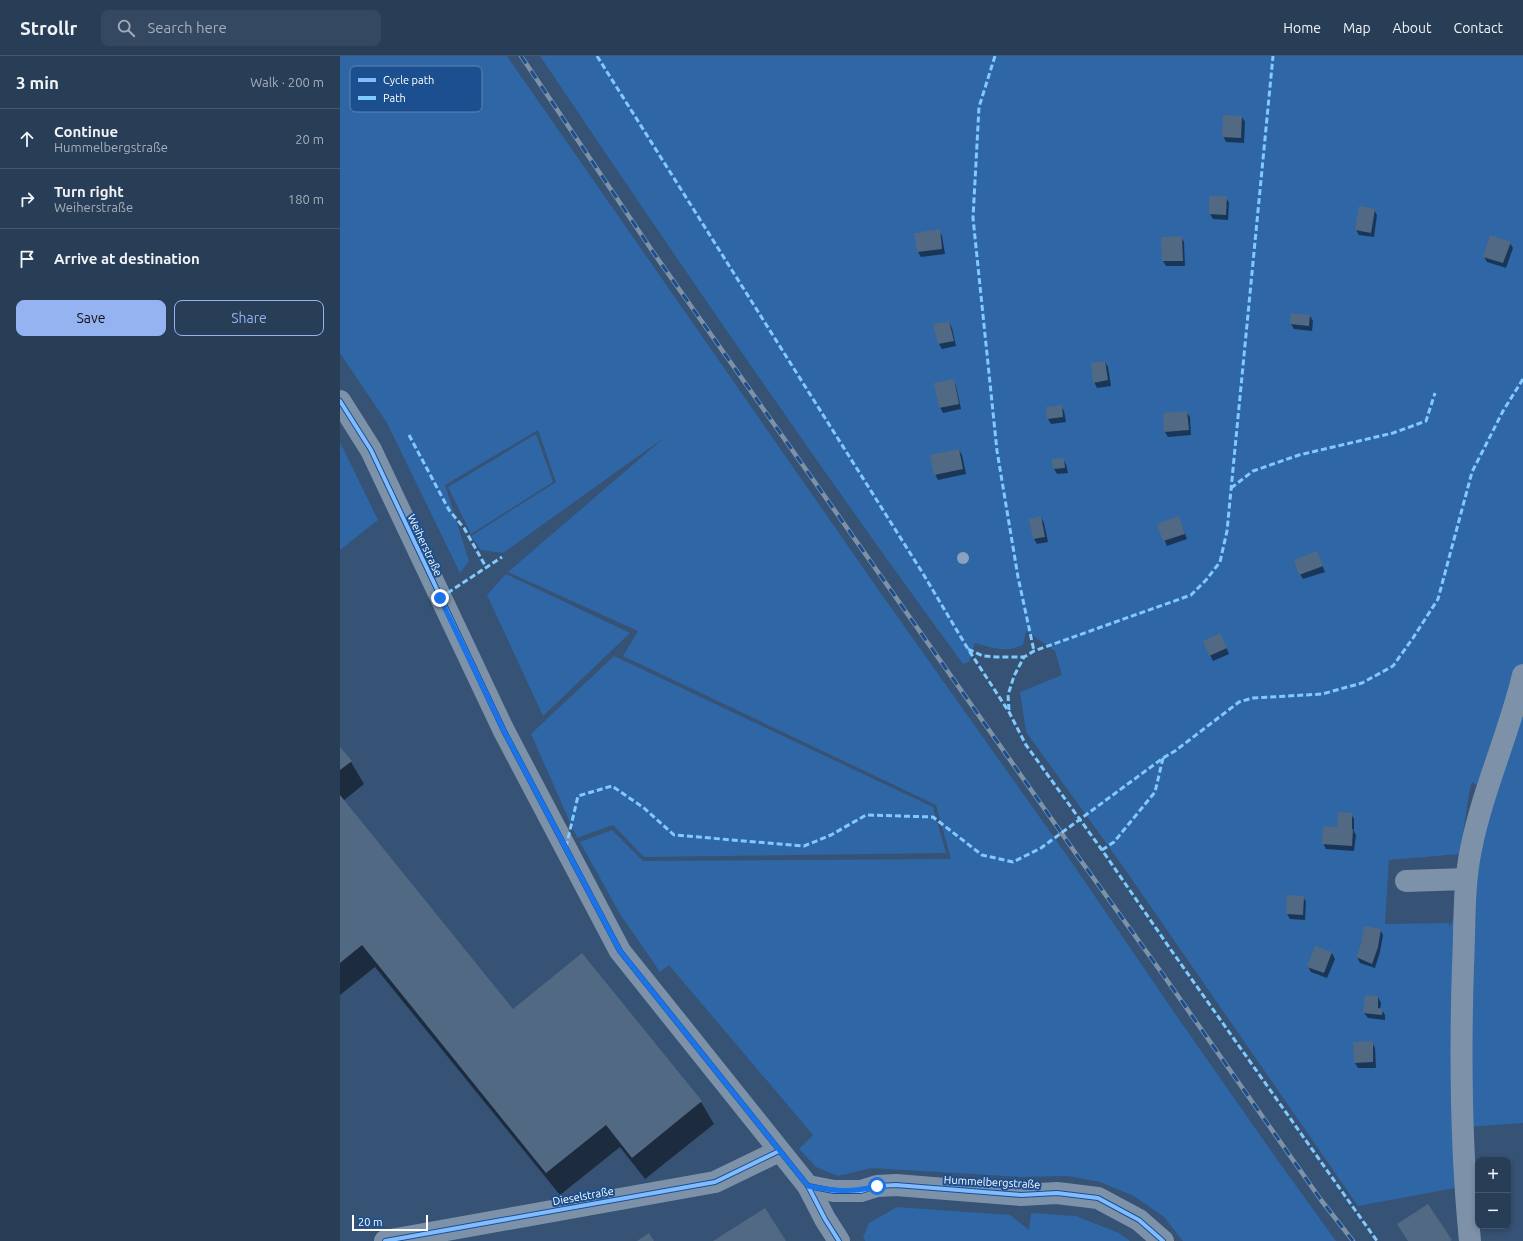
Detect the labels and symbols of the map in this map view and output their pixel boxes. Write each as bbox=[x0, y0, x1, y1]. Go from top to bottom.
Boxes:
legend bbox=[350, 66, 482, 112]
text: Cycle path bbox=[383, 74, 434, 86]
text: Path bbox=[383, 92, 406, 104]
street label: Weiherstraße bbox=[405, 512, 445, 578]
route end bbox=[431, 589, 449, 607]
street label: Hummelbergstraße bbox=[944, 1173, 1040, 1191]
route start bbox=[868, 1177, 886, 1195]
street label: Dieselstraße bbox=[551, 1185, 615, 1207]
scale bar bbox=[352, 1213, 428, 1232]

